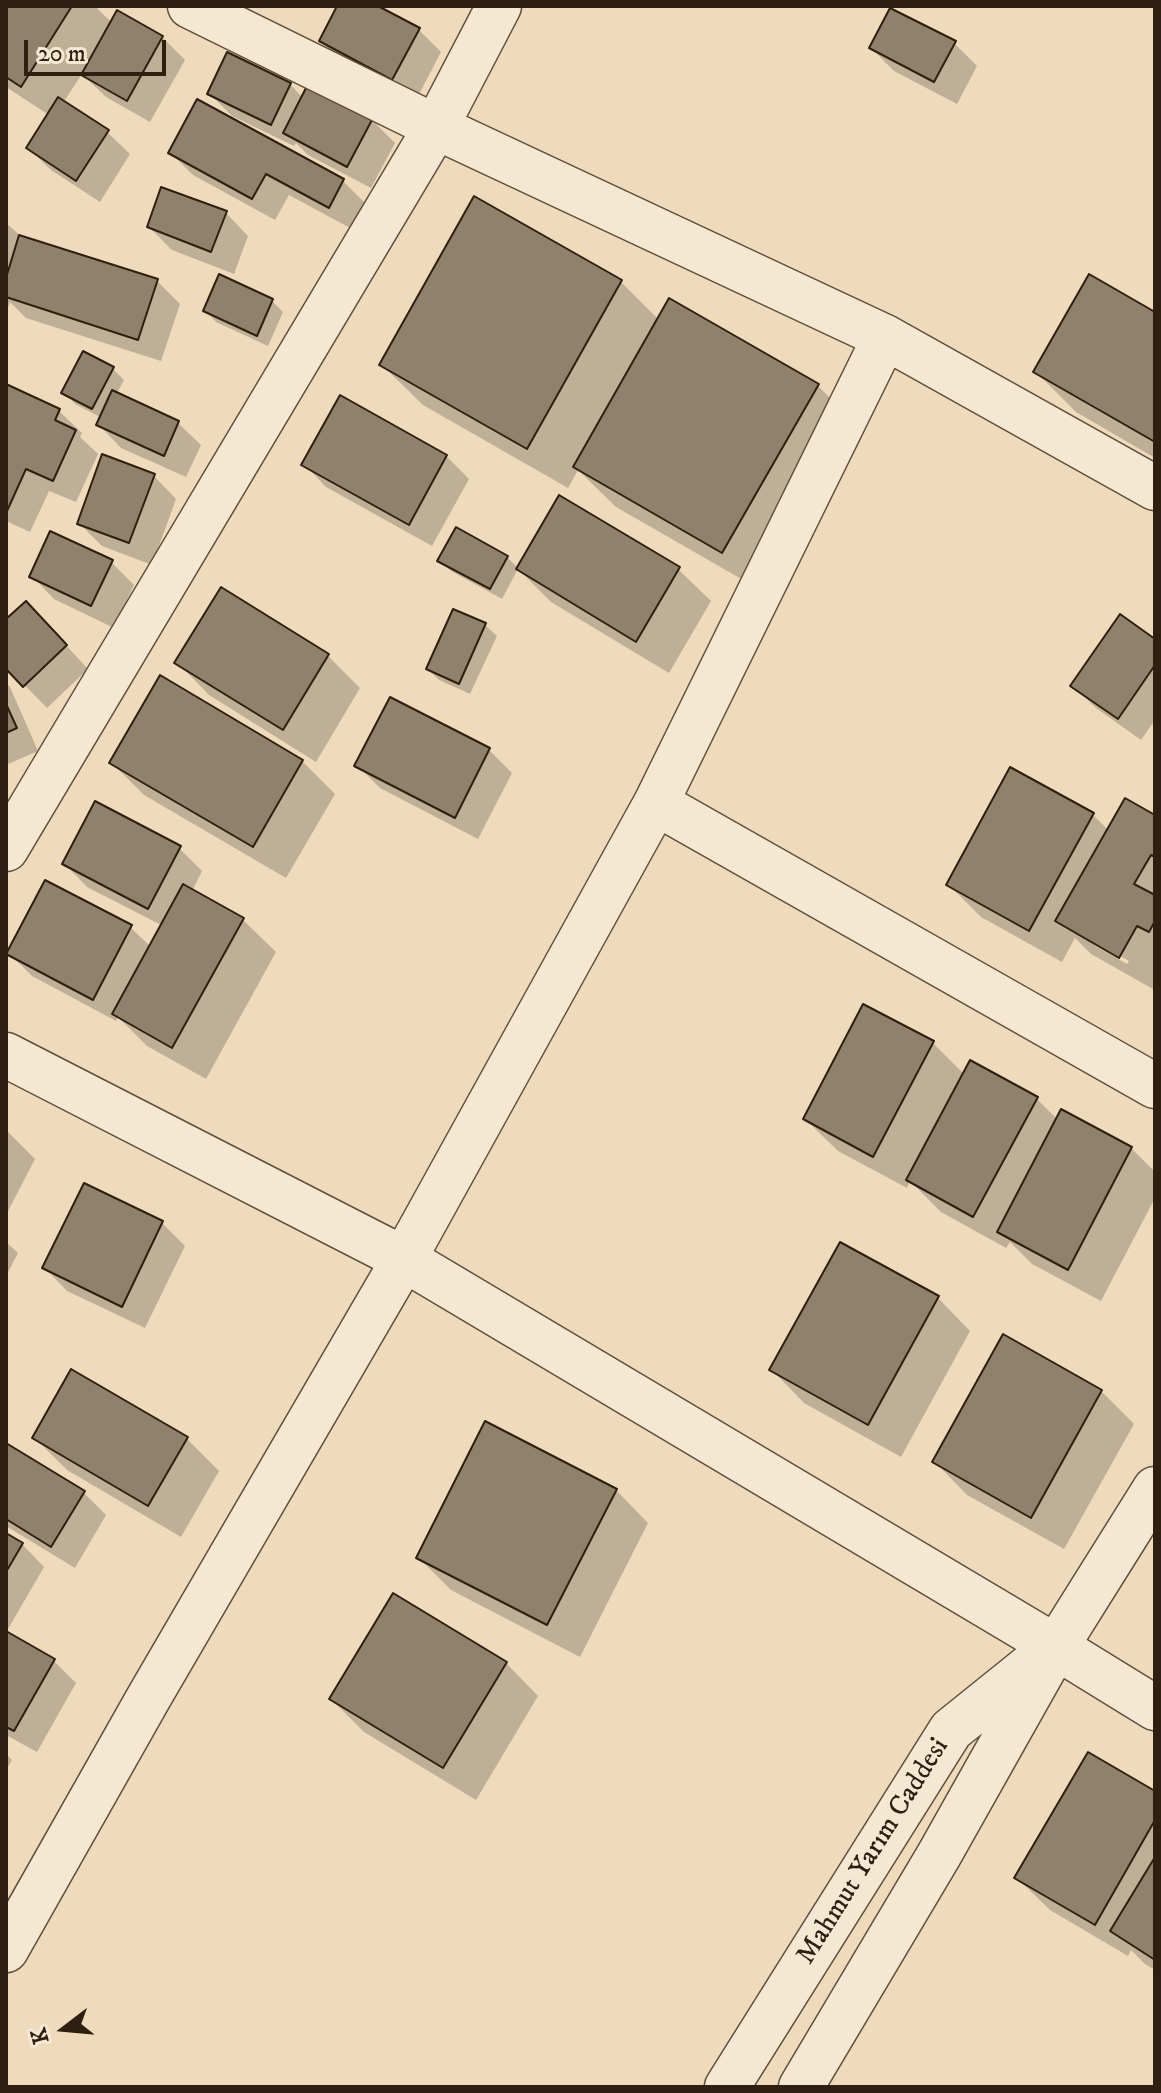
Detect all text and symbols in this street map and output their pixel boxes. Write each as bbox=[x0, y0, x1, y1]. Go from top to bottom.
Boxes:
scale bar bbox=[28, 24, 170, 74]
text: 20 m bbox=[38, 39, 86, 69]
street label: Mahmut Yarım Caddesi bbox=[791, 1733, 957, 1971]
north arrow bbox=[24, 1989, 104, 2069]
text: K bbox=[25, 2025, 56, 2047]

